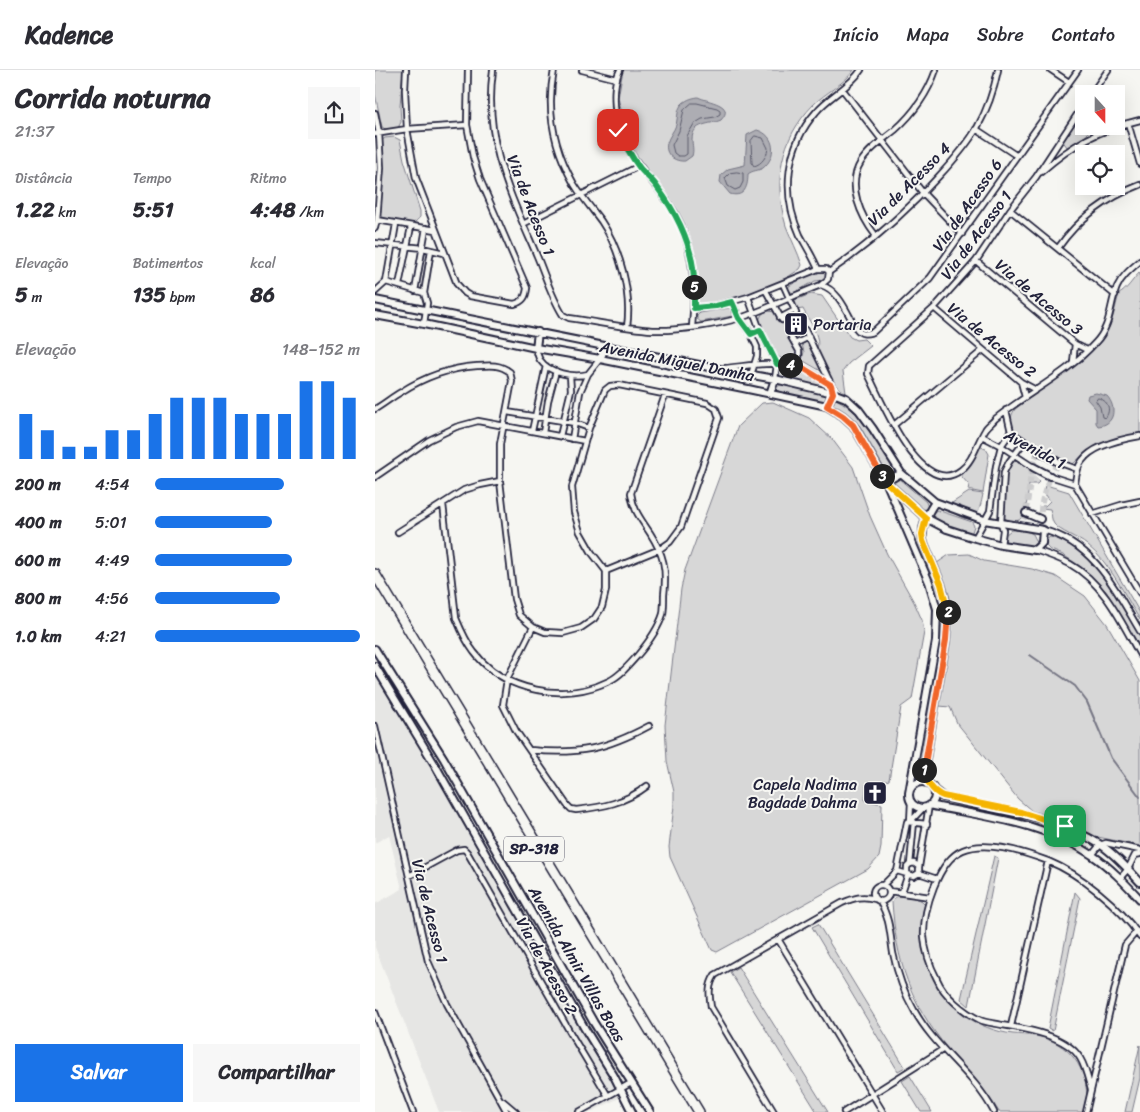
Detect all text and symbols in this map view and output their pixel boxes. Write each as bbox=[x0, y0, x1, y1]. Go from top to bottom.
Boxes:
text: Kadence bbox=[25, 14, 113, 56]
text: Início bbox=[834, 19, 879, 51]
text: Mapa bbox=[907, 19, 949, 51]
text: Sobre bbox=[977, 19, 1024, 51]
text: Contato bbox=[1052, 19, 1115, 51]
text: Corrida noturna bbox=[15, 73, 211, 122]
north arrow bbox=[1075, 85, 1125, 135]
map controls bbox=[1075, 85, 1125, 195]
button: share bbox=[308, 87, 360, 139]
pin bbox=[597, 109, 639, 151]
icon: check bbox=[604, 116, 632, 144]
text: 21:37 bbox=[15, 117, 54, 146]
street label: Via de Acesso 4 bbox=[860, 135, 958, 233]
button: locate bbox=[1075, 145, 1125, 195]
street label: Via de Acesso 1 bbox=[498, 150, 564, 260]
street label: Via de Acesso 6 bbox=[924, 152, 1010, 258]
text: Distância bbox=[15, 166, 72, 191]
text: Tempo bbox=[133, 166, 172, 191]
text: Ritmo bbox=[250, 166, 287, 191]
street label: Via de Acesso 1 bbox=[932, 184, 1020, 286]
text: 1.22 bbox=[15, 191, 55, 229]
text: 5:51 bbox=[133, 191, 174, 229]
text: 4:48 bbox=[250, 191, 296, 229]
text: km bbox=[55, 200, 76, 225]
text: /km bbox=[296, 200, 324, 225]
text: Elevação bbox=[15, 251, 68, 276]
text: Batimentos bbox=[133, 251, 203, 276]
text: kcal bbox=[250, 251, 276, 276]
street label: Via de Acesso 3 bbox=[988, 251, 1090, 343]
pin: 5 bbox=[681, 274, 707, 300]
text: 5 bbox=[690, 275, 699, 300]
text: 5 bbox=[15, 276, 28, 314]
text: 135 bbox=[133, 276, 166, 314]
text: 86 bbox=[250, 276, 275, 314]
text: m bbox=[28, 285, 42, 310]
text: bpm bbox=[166, 285, 196, 310]
street label: Via de Acesso 2 bbox=[941, 295, 1043, 385]
place label: Portaria bbox=[813, 310, 871, 339]
building icon: Portaria bbox=[783, 311, 809, 337]
street label: Avenida Miguel Damha bbox=[596, 332, 758, 390]
text: Elevação bbox=[15, 335, 76, 364]
text: 148–152 m bbox=[282, 335, 360, 364]
pin: 4 bbox=[777, 352, 803, 378]
text: 4 bbox=[786, 353, 795, 378]
street label: Avenida 1 bbox=[998, 420, 1071, 478]
pin: 3 bbox=[869, 464, 895, 488]
text: 3 bbox=[879, 464, 886, 489]
text: 200 m bbox=[15, 470, 61, 499]
text: 4:54 bbox=[95, 470, 130, 499]
text: 400 m bbox=[15, 508, 62, 537]
text: 5:01 bbox=[95, 508, 127, 537]
text: 600 m bbox=[15, 546, 61, 575]
text: 4:49 bbox=[95, 546, 130, 575]
text: 800 m bbox=[15, 584, 61, 613]
text: 4:56 bbox=[95, 584, 129, 613]
pin: 2 bbox=[935, 600, 961, 624]
text: 2 bbox=[944, 600, 953, 625]
text: 1.0 km bbox=[15, 622, 62, 651]
text: 4:21 bbox=[95, 622, 126, 651]
pin: 1 bbox=[911, 758, 937, 782]
text: 1 bbox=[921, 758, 928, 783]
place label: Capela Nadima Bagdade Dahma bbox=[748, 770, 858, 817]
church icon: Capela Nadima Bagdade Dahma bbox=[862, 780, 888, 806]
pin bbox=[1044, 805, 1086, 847]
icon: arrive bbox=[1051, 812, 1079, 840]
road number: SP-318 bbox=[504, 836, 564, 862]
street label: Via de Acesso 1 bbox=[403, 856, 457, 966]
street label: Avenida Almir Villas Boas bbox=[520, 879, 634, 1048]
street label: Via de Acesso 2 bbox=[508, 911, 586, 1021]
button: Salvar bbox=[15, 1044, 183, 1102]
button: Compartilhar bbox=[193, 1044, 360, 1102]

